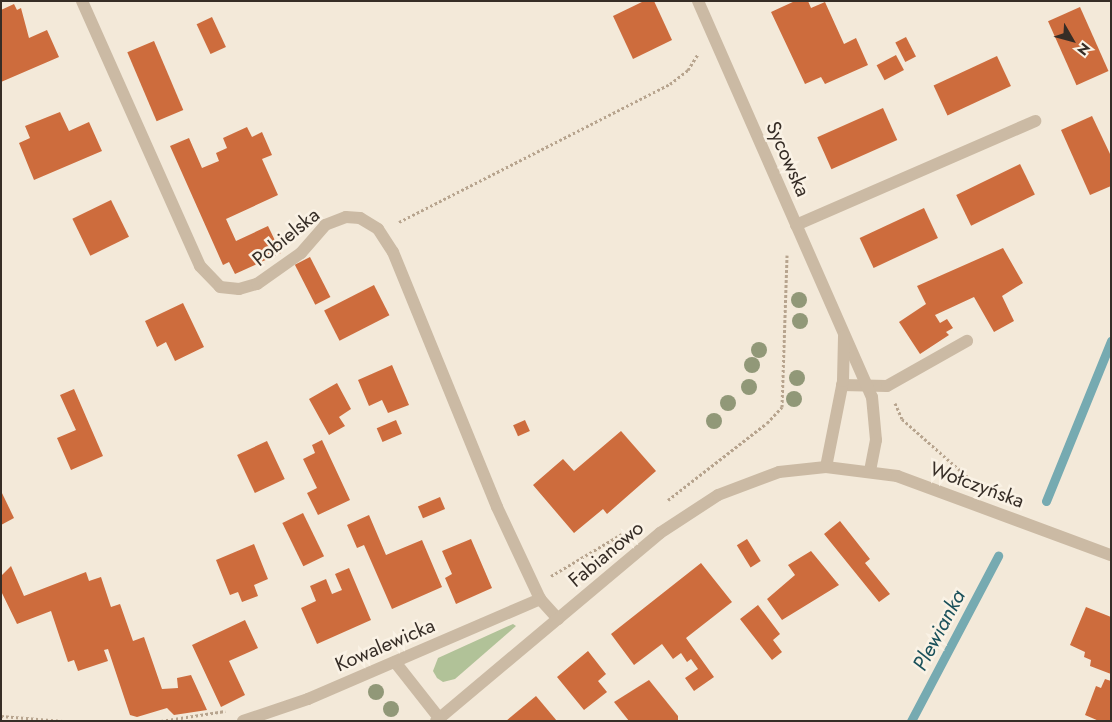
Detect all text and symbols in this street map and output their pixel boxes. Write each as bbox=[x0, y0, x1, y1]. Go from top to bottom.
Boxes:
north arrow bbox=[1047, 15, 1097, 65]
text: N bbox=[1073, 39, 1095, 60]
street label: Sycowska bbox=[761, 118, 815, 200]
street label: Pobielska bbox=[248, 203, 324, 271]
street label: Wołczyńska bbox=[927, 457, 1027, 513]
street label: Fabianowo bbox=[564, 516, 648, 592]
water label: Plewianka bbox=[907, 585, 971, 675]
street label: Kowalewicka bbox=[332, 613, 438, 677]

